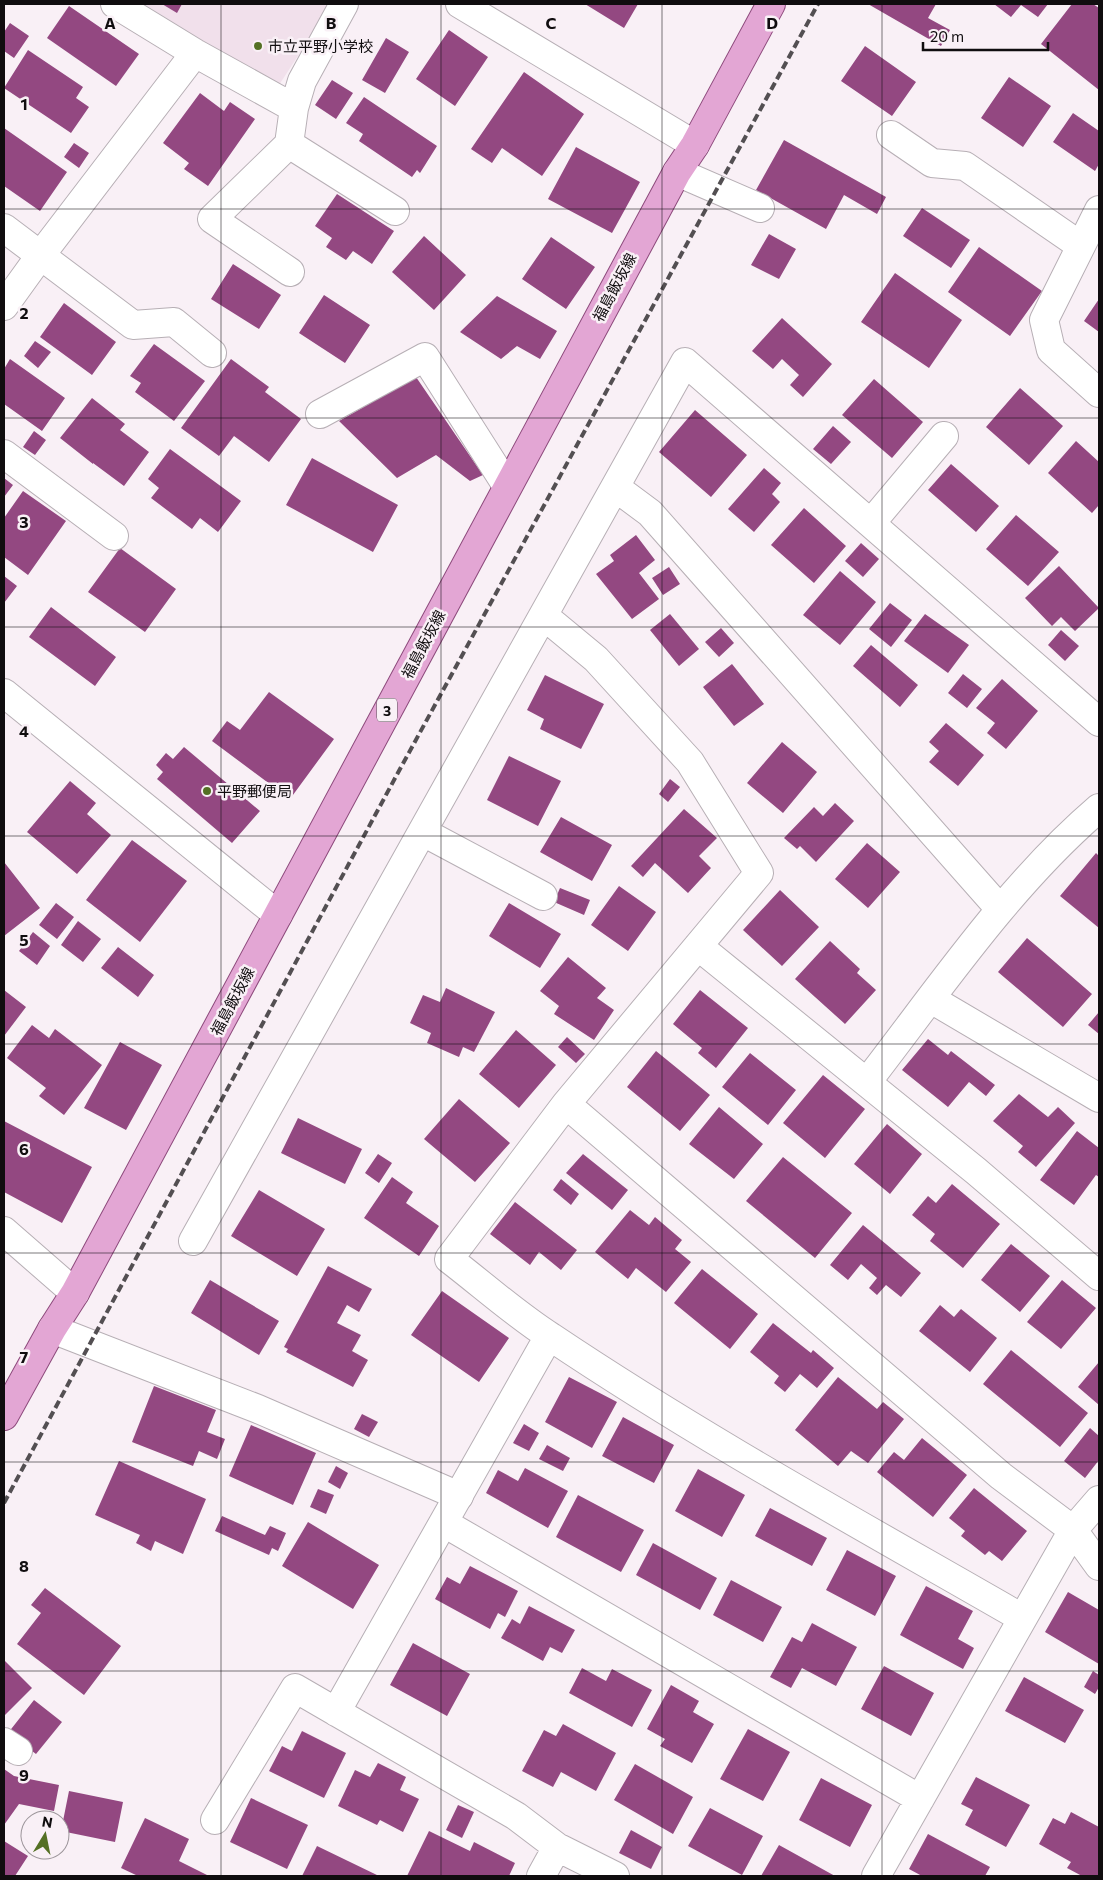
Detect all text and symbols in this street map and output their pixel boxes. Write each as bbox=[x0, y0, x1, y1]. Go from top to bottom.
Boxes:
text: A bbox=[104, 13, 116, 32]
text: B bbox=[326, 13, 337, 32]
text: C bbox=[546, 13, 557, 32]
text: D bbox=[766, 13, 778, 32]
scale bar bbox=[923, 20, 1048, 52]
text: 20 m bbox=[930, 27, 964, 45]
place label: 市立平野小学校 bbox=[268, 37, 373, 55]
marker: 市立平野小学校 bbox=[252, 40, 264, 52]
text: 1 bbox=[20, 94, 28, 113]
street label: 福島飯坂線 bbox=[588, 250, 640, 324]
text: 2 bbox=[19, 303, 29, 322]
text: 3 bbox=[19, 512, 29, 531]
street label: 福島飯坂線 bbox=[397, 607, 449, 681]
road number: 3 bbox=[377, 698, 397, 722]
text: 4 bbox=[19, 721, 29, 740]
place label: 平野郵便局 bbox=[217, 782, 292, 800]
marker: 平野郵便局 bbox=[201, 785, 213, 797]
text: 5 bbox=[19, 930, 29, 949]
street label: 福島飯坂線 bbox=[206, 964, 258, 1038]
text: 6 bbox=[19, 1139, 29, 1158]
text: 7 bbox=[20, 1347, 29, 1366]
text: 8 bbox=[19, 1556, 29, 1575]
text: 9 bbox=[19, 1765, 29, 1784]
north arrow bbox=[20, 1810, 70, 1860]
text: N bbox=[41, 1812, 54, 1831]

